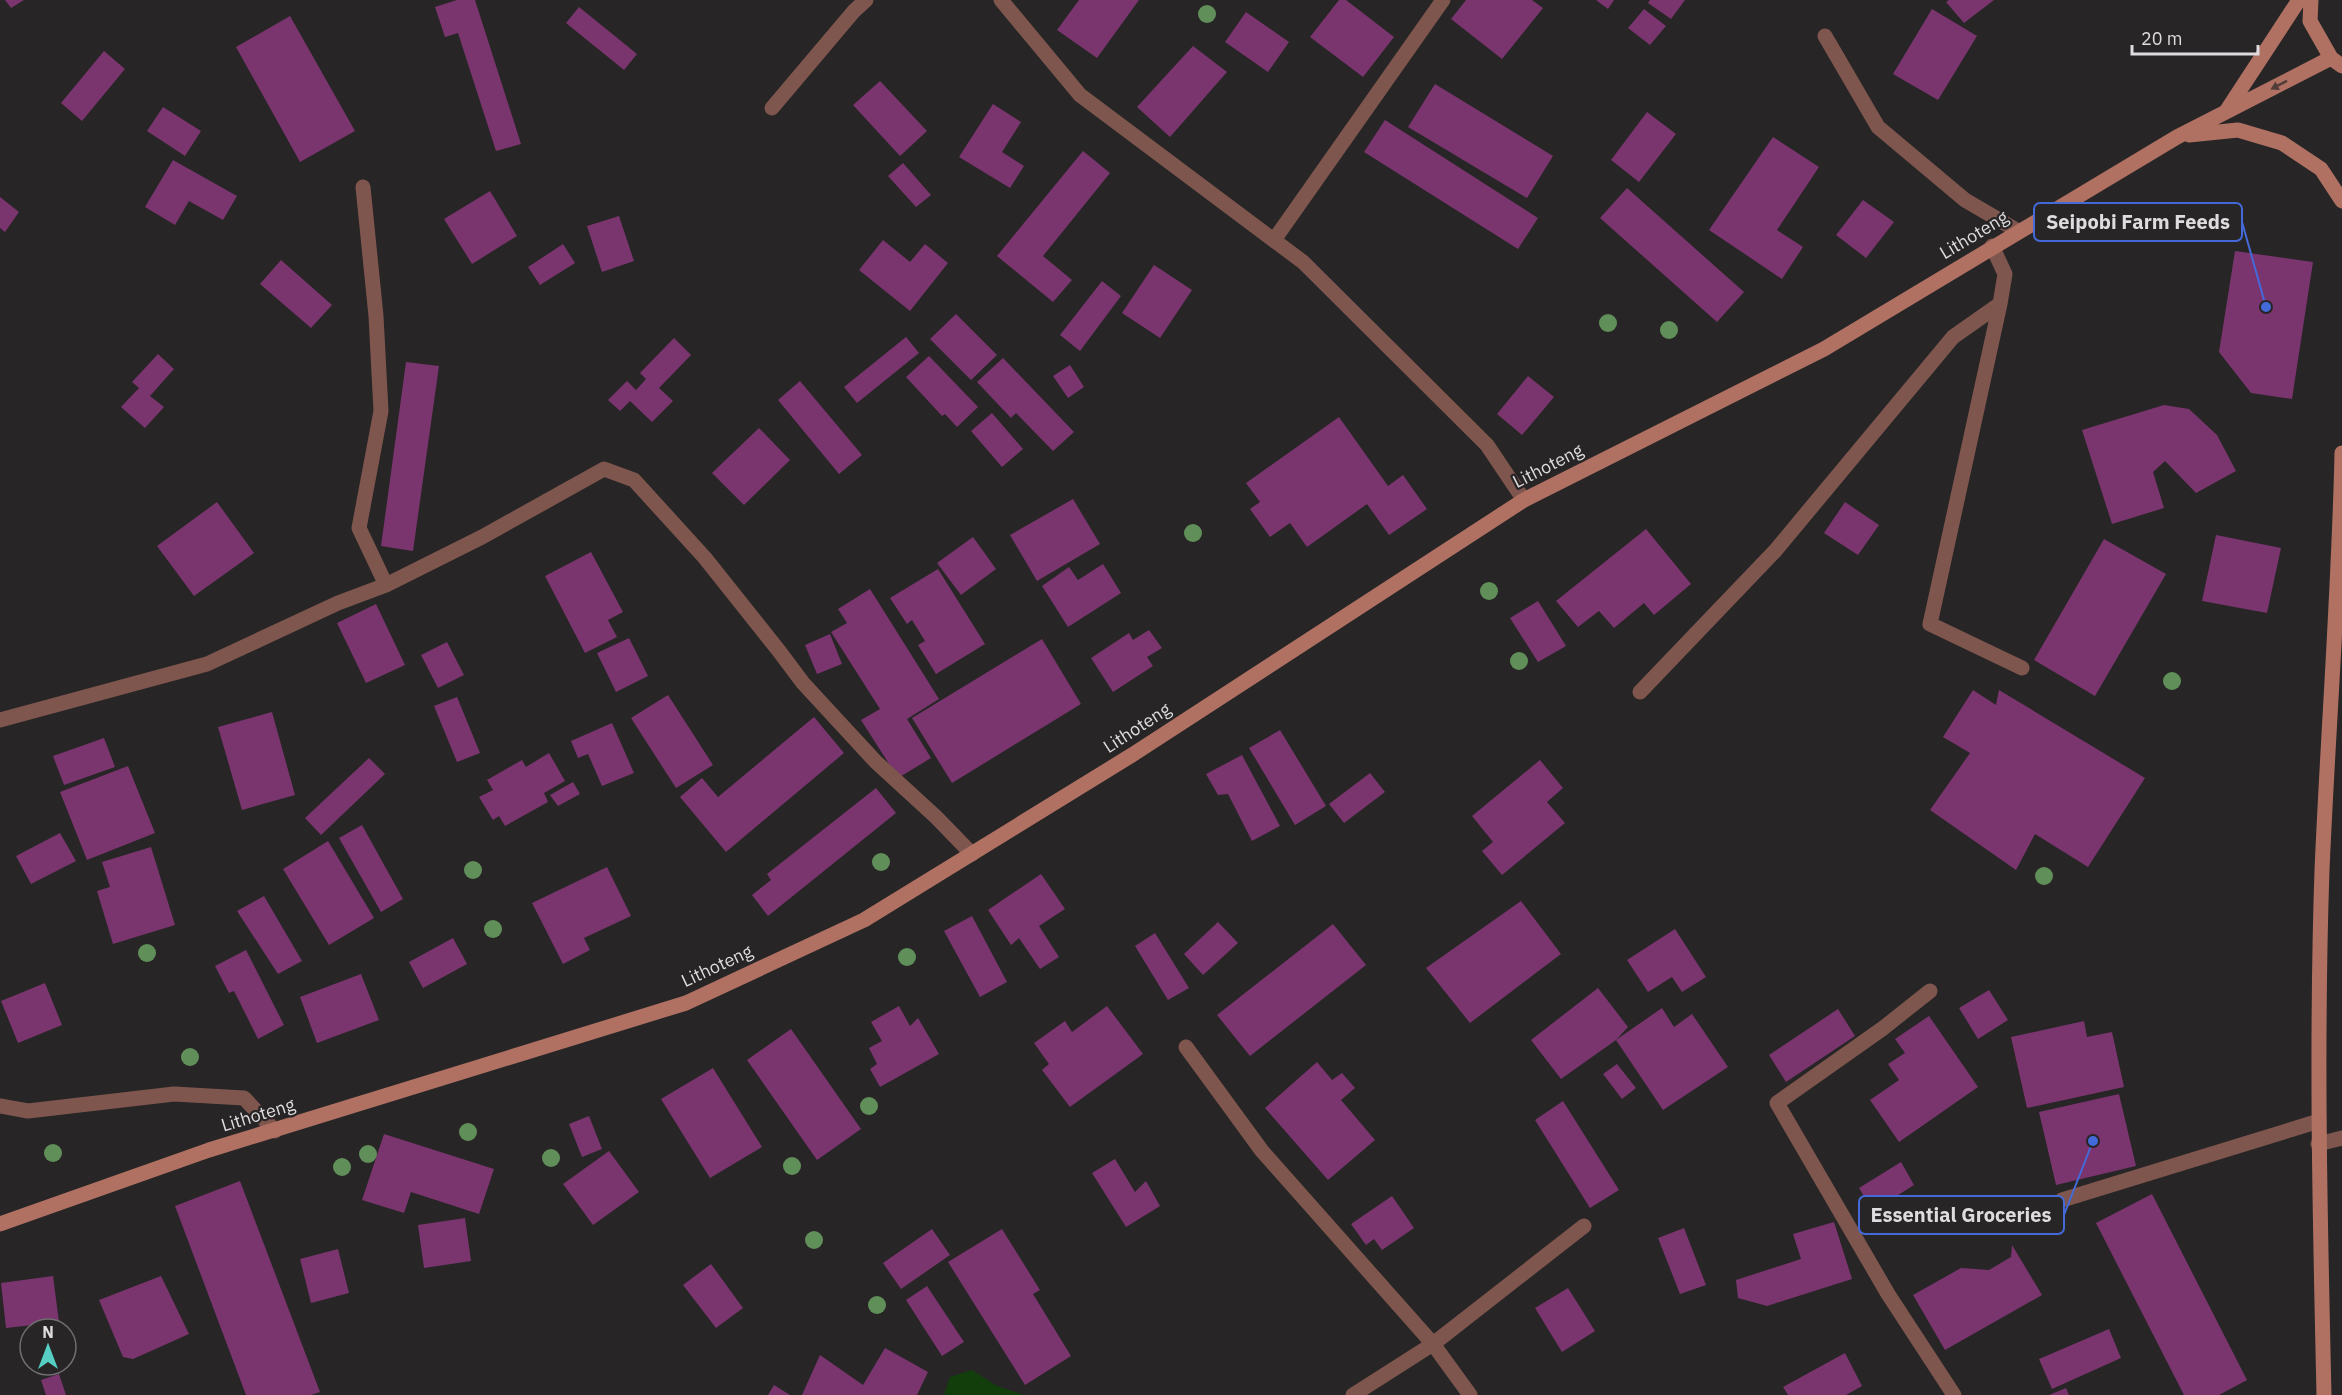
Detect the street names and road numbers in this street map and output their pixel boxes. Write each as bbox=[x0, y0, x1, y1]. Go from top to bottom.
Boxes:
street label: Lithoteng bbox=[1935, 205, 2013, 264]
street label: Lithoteng bbox=[1509, 438, 1587, 493]
street label: Lithoteng bbox=[1099, 697, 1175, 758]
street label: Lithoteng bbox=[677, 939, 757, 992]
street label: Lithoteng bbox=[218, 1092, 298, 1137]

